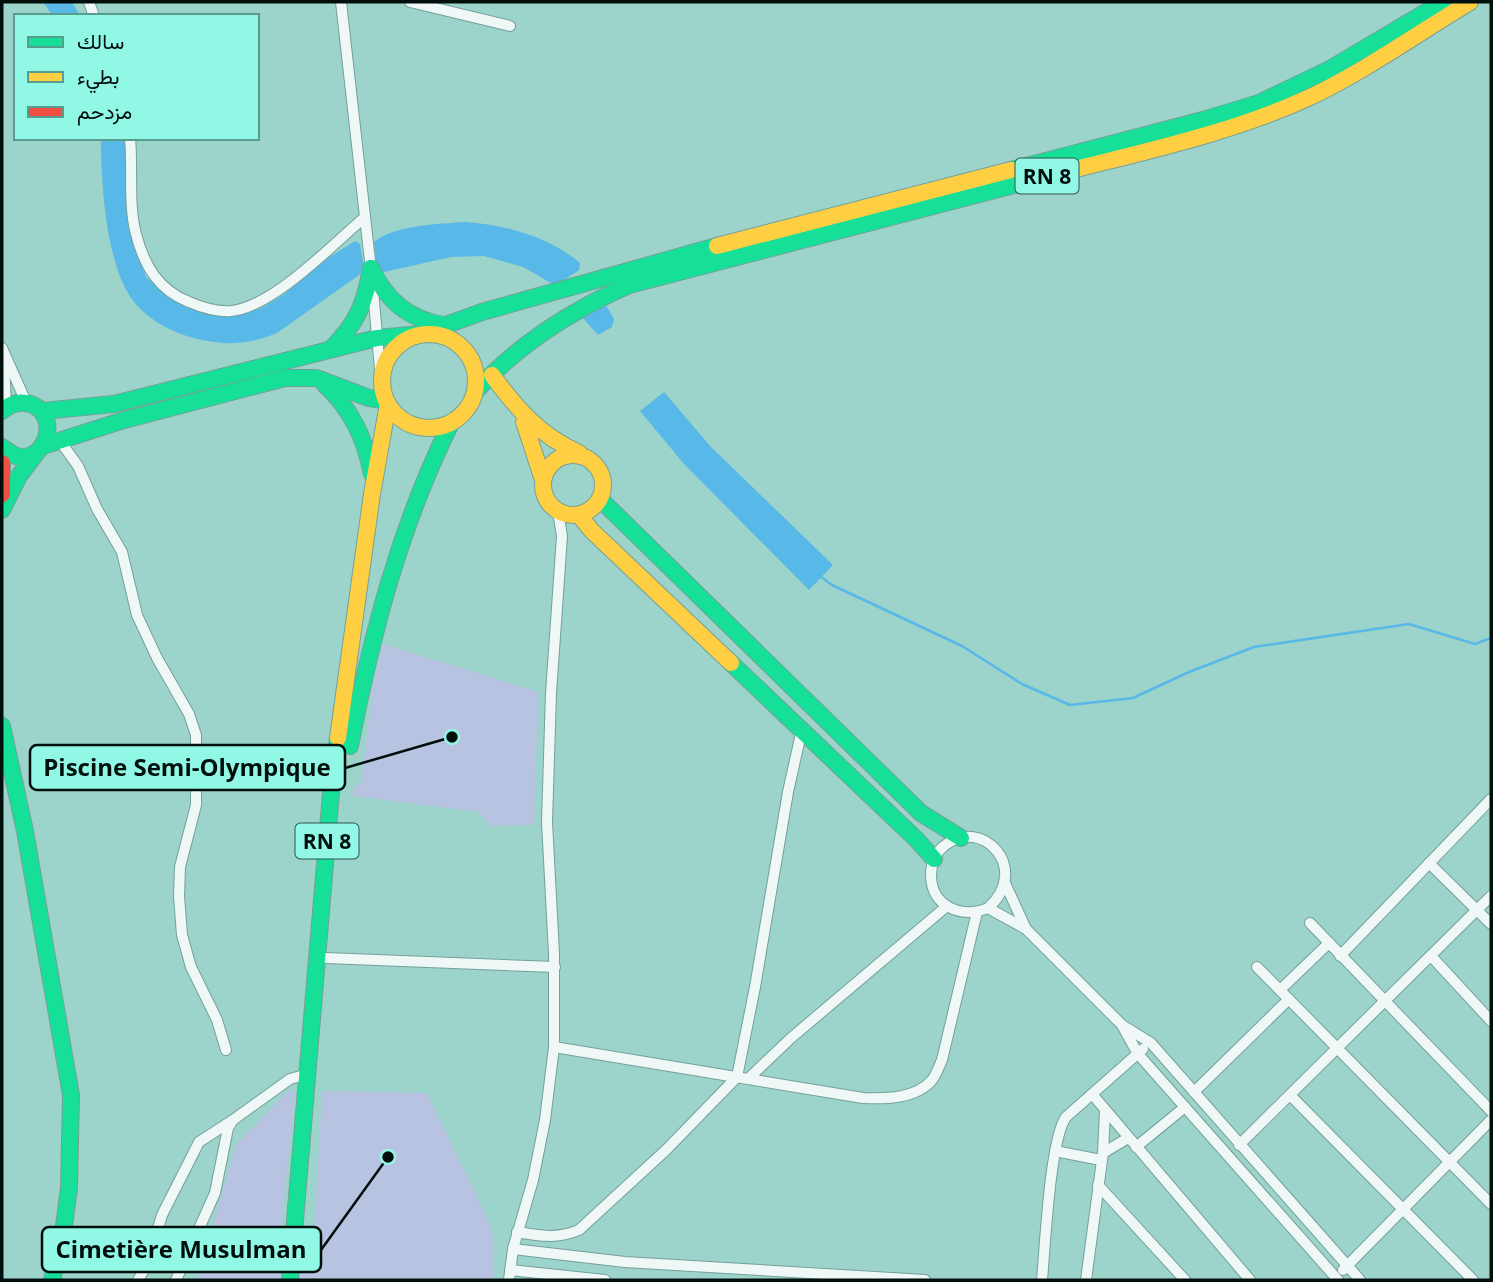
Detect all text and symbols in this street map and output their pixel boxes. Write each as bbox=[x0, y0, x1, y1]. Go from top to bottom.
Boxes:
legend bbox=[14, 14, 259, 140]
text: سالك bbox=[77, 27, 124, 55]
text: بطيء bbox=[77, 62, 120, 94]
text: مزدحم bbox=[77, 97, 132, 126]
road number: RN 8 bbox=[1016, 158, 1078, 194]
callout: Piscine Semi-Olympique bbox=[30, 745, 345, 790]
text: Piscine Semi-Olympique bbox=[43, 750, 331, 783]
road number: RN 8 bbox=[296, 824, 358, 858]
callout: Cimetière Musulman bbox=[42, 1227, 321, 1272]
text: Cimetière Musulman bbox=[56, 1232, 306, 1265]

